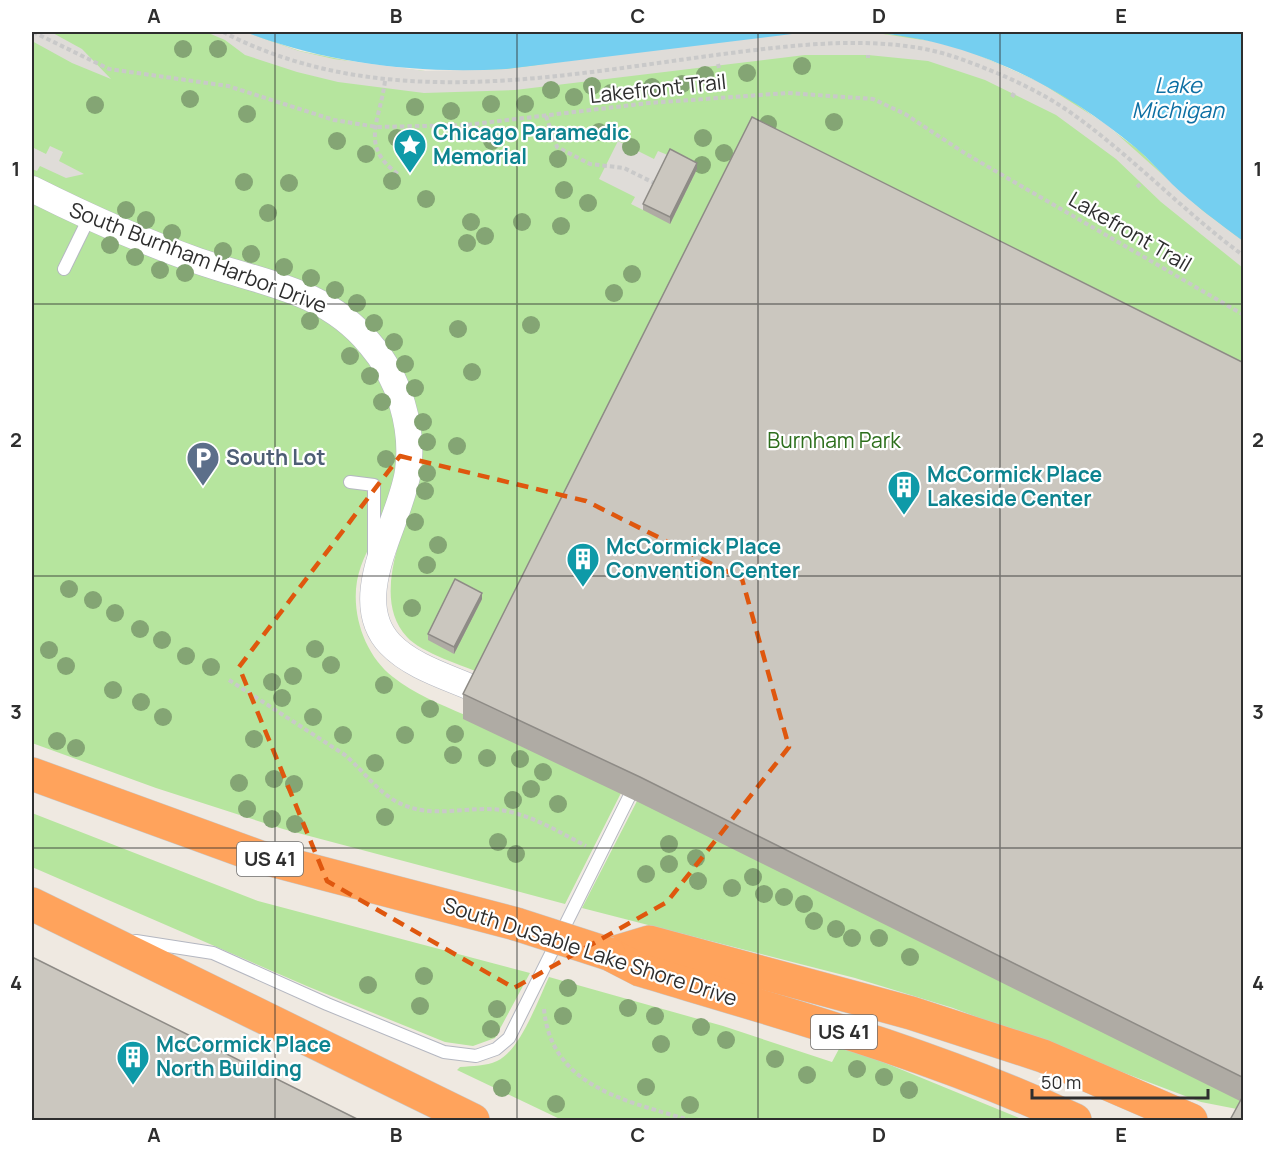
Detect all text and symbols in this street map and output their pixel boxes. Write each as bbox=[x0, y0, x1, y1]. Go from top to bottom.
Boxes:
text: A bbox=[147, 2, 161, 29]
text: B bbox=[390, 2, 403, 29]
text: C bbox=[631, 2, 645, 29]
text: D bbox=[872, 2, 886, 29]
text: E bbox=[1115, 2, 1127, 29]
street label: Lakefront Trail bbox=[588, 67, 728, 109]
water label: Lake Michigan bbox=[1132, 70, 1225, 125]
place label: Chicago Paramedic Memorial bbox=[433, 118, 629, 170]
place icon: Chicago Paramedic Memorial bbox=[392, 127, 428, 174]
text: 1 bbox=[12, 155, 20, 182]
text: 1 bbox=[1254, 155, 1262, 182]
street label: Lakefront Trail bbox=[1064, 185, 1197, 278]
street label: South Burnham Harbor Drive bbox=[66, 195, 331, 319]
text: 2 bbox=[10, 426, 22, 453]
park label: Burnham Park bbox=[767, 426, 901, 454]
text: 2 bbox=[1252, 426, 1264, 453]
parking icon: South Lot bbox=[185, 440, 221, 487]
place label: South Lot bbox=[226, 443, 326, 471]
place label: McCormick Place Lakeside Center bbox=[927, 460, 1102, 512]
building icon: McCormick Place Lakeside Center bbox=[886, 469, 922, 516]
place label: McCormick Place Convention Center bbox=[606, 532, 800, 584]
building icon: McCormick Place Convention Center bbox=[565, 541, 601, 588]
text: 3 bbox=[10, 698, 22, 725]
text: 3 bbox=[1252, 698, 1264, 725]
road number: US 41 bbox=[237, 842, 303, 876]
street label: South DuSable Lake Shore Drive bbox=[440, 890, 741, 1012]
text: 4 bbox=[10, 969, 22, 996]
text: 4 bbox=[1252, 969, 1264, 996]
road number: US 41 bbox=[811, 1015, 877, 1049]
place label: McCormick Place North Building bbox=[156, 1030, 331, 1082]
building icon: McCormick Place North Building bbox=[115, 1039, 151, 1086]
scale bar bbox=[1032, 1062, 1208, 1100]
text: 50 m bbox=[1041, 1070, 1081, 1094]
text: A bbox=[147, 1121, 161, 1148]
text: B bbox=[390, 1121, 403, 1148]
text: C bbox=[631, 1121, 645, 1148]
text: D bbox=[872, 1121, 886, 1148]
text: E bbox=[1115, 1121, 1127, 1148]

